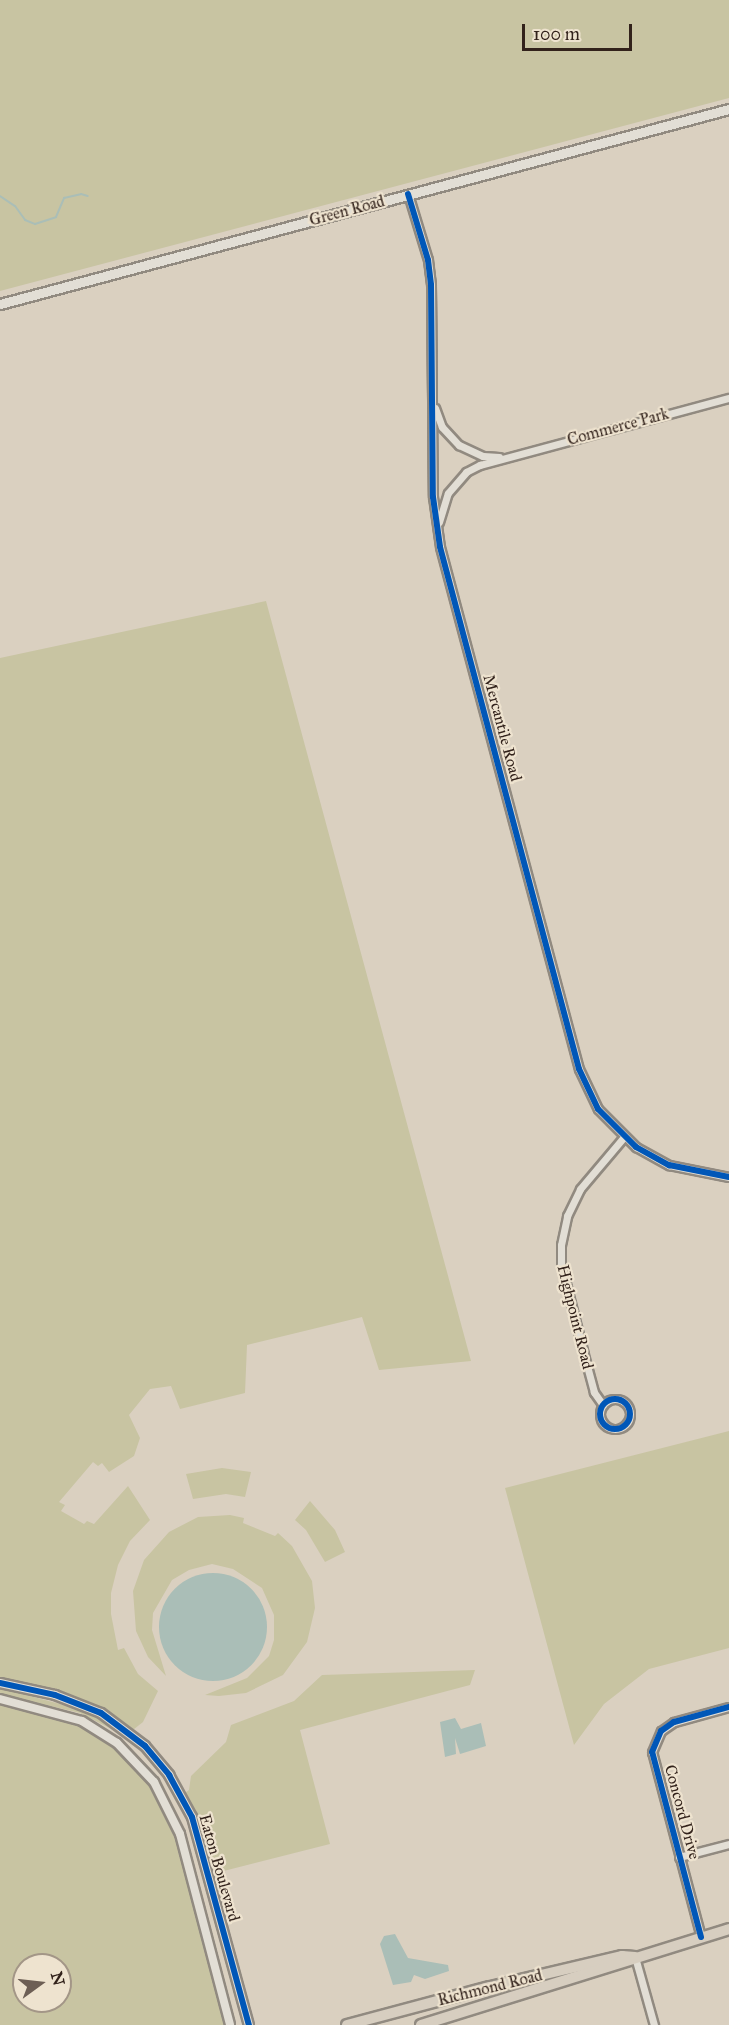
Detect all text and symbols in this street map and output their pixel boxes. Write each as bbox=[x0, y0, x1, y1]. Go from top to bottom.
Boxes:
scale bar bbox=[525, 12, 634, 50]
text: 100 m bbox=[533, 23, 580, 45]
street label: Green Road bbox=[307, 192, 387, 230]
street label: Commerce Park bbox=[565, 404, 671, 450]
street label: Mercantile Road bbox=[479, 673, 525, 783]
street label: Highpoint Road bbox=[553, 1263, 597, 1371]
street label: Concord Drive bbox=[660, 1763, 704, 1861]
street label: Eaton Boulevard bbox=[195, 1812, 243, 1924]
north arrow bbox=[12, 1953, 72, 2013]
street label: Richmond Road bbox=[436, 1966, 544, 2010]
text: N bbox=[47, 1970, 69, 1988]

